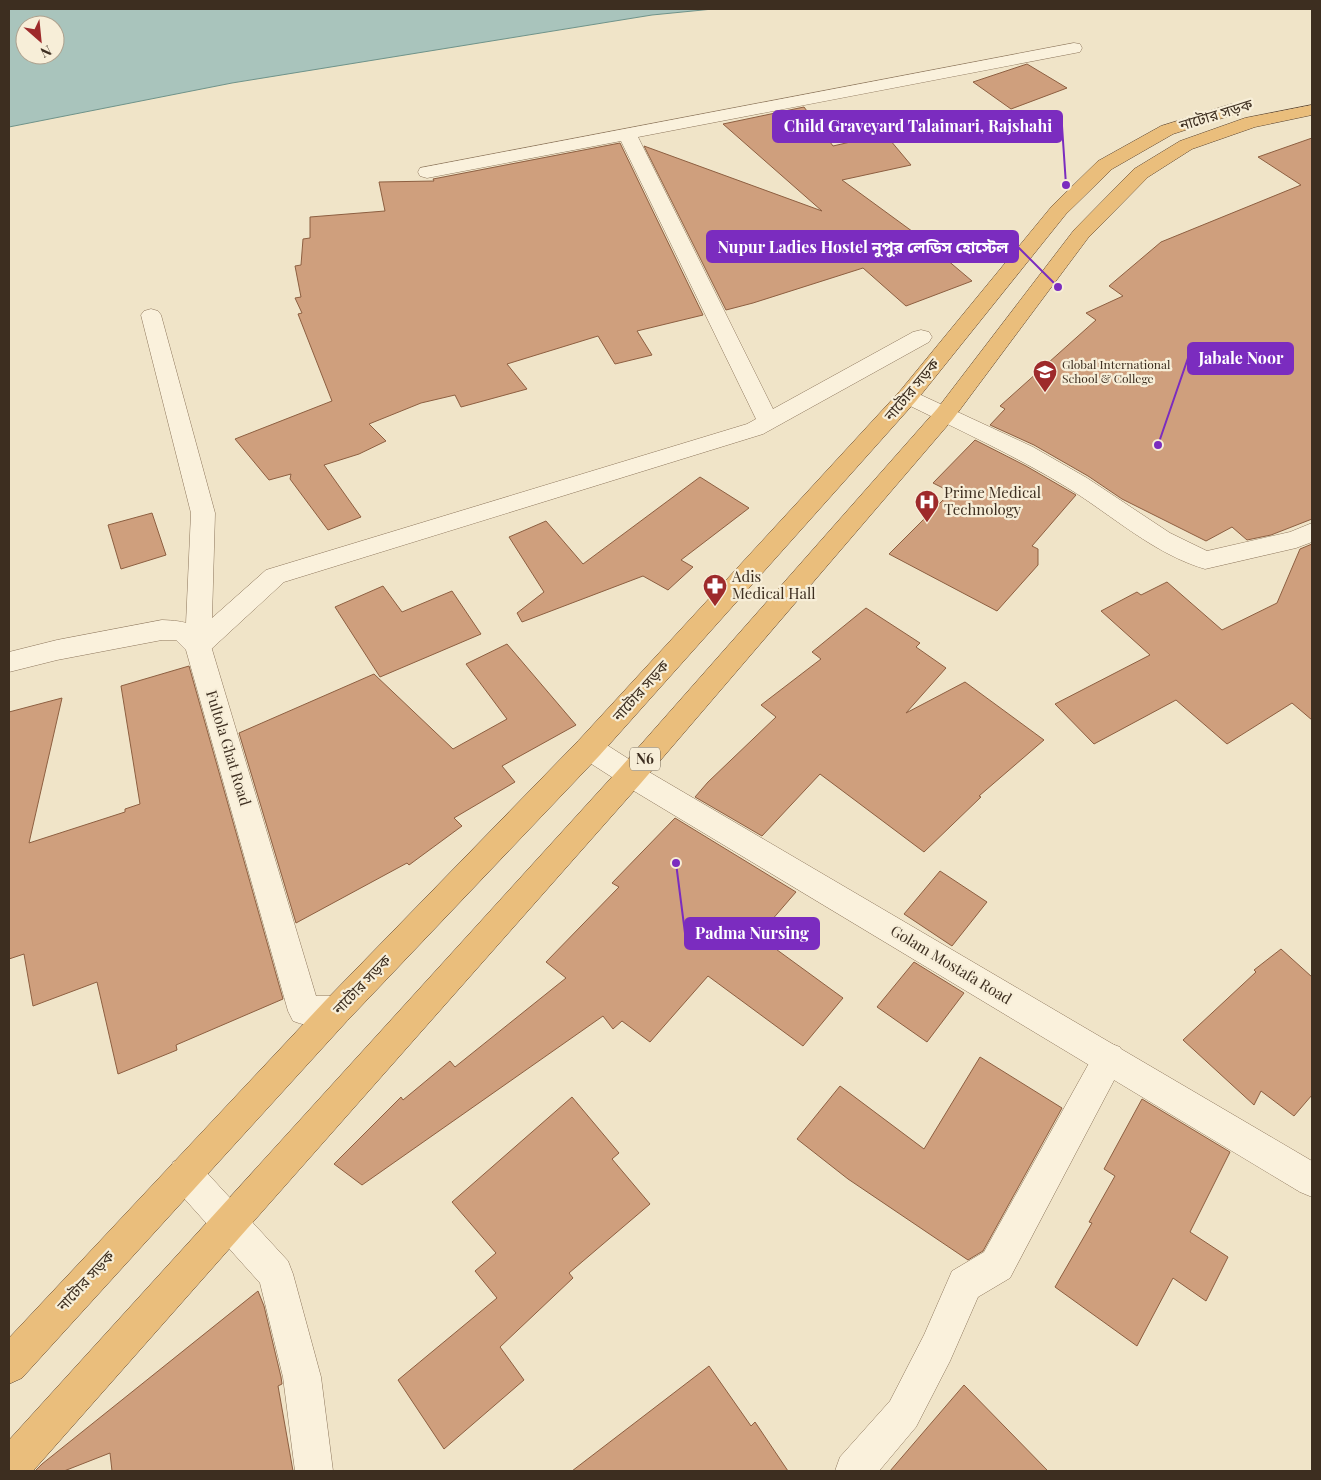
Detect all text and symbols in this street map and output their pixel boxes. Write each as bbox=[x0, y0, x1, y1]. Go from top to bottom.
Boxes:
north arrow bbox=[15, 15, 65, 65]
text: N bbox=[37, 41, 55, 63]
street label: নাটোর সড়ক bbox=[1176, 93, 1256, 135]
callout: Child Graveyard Talaimari, Rajshahi bbox=[773, 111, 1062, 142]
text: Child Graveyard Talaimari, Rajshahi bbox=[784, 115, 1052, 136]
callout: Nupur Ladies Hostel নুপুর লেডিস হোস্টেল bbox=[707, 231, 1018, 262]
text: Nupur Ladies Hostel নুপুর লেডিস হোস্টেল bbox=[718, 236, 1009, 258]
callout: Jabale Noor bbox=[1188, 343, 1293, 374]
text: Jabale Noor bbox=[1198, 347, 1284, 368]
street label: নাটোর সড়ক bbox=[879, 353, 944, 425]
place label: Global International School & College bbox=[1062, 356, 1171, 386]
school or university icon: Global International School & College bbox=[1032, 359, 1058, 393]
place label: Prime Medical Technology bbox=[944, 482, 1041, 519]
hospital icon: Prime Medical Technology bbox=[914, 489, 940, 523]
place label: Adis Medical Hall bbox=[731, 566, 816, 603]
pharmacy icon: Adis Medical Hall bbox=[702, 573, 728, 607]
street label: নাটোর সড়ক bbox=[607, 655, 674, 726]
street label: Fultola Ghat Road bbox=[202, 687, 256, 808]
road number: N6 bbox=[630, 748, 660, 771]
callout: Padma Nursing bbox=[685, 918, 819, 949]
street label: Golam Mostafa Road bbox=[887, 920, 1016, 1008]
text: Padma Nursing bbox=[695, 922, 809, 943]
street label: নাটোর সড়ক bbox=[327, 950, 395, 1019]
street label: নাটোর সড়ক bbox=[52, 1245, 119, 1315]

